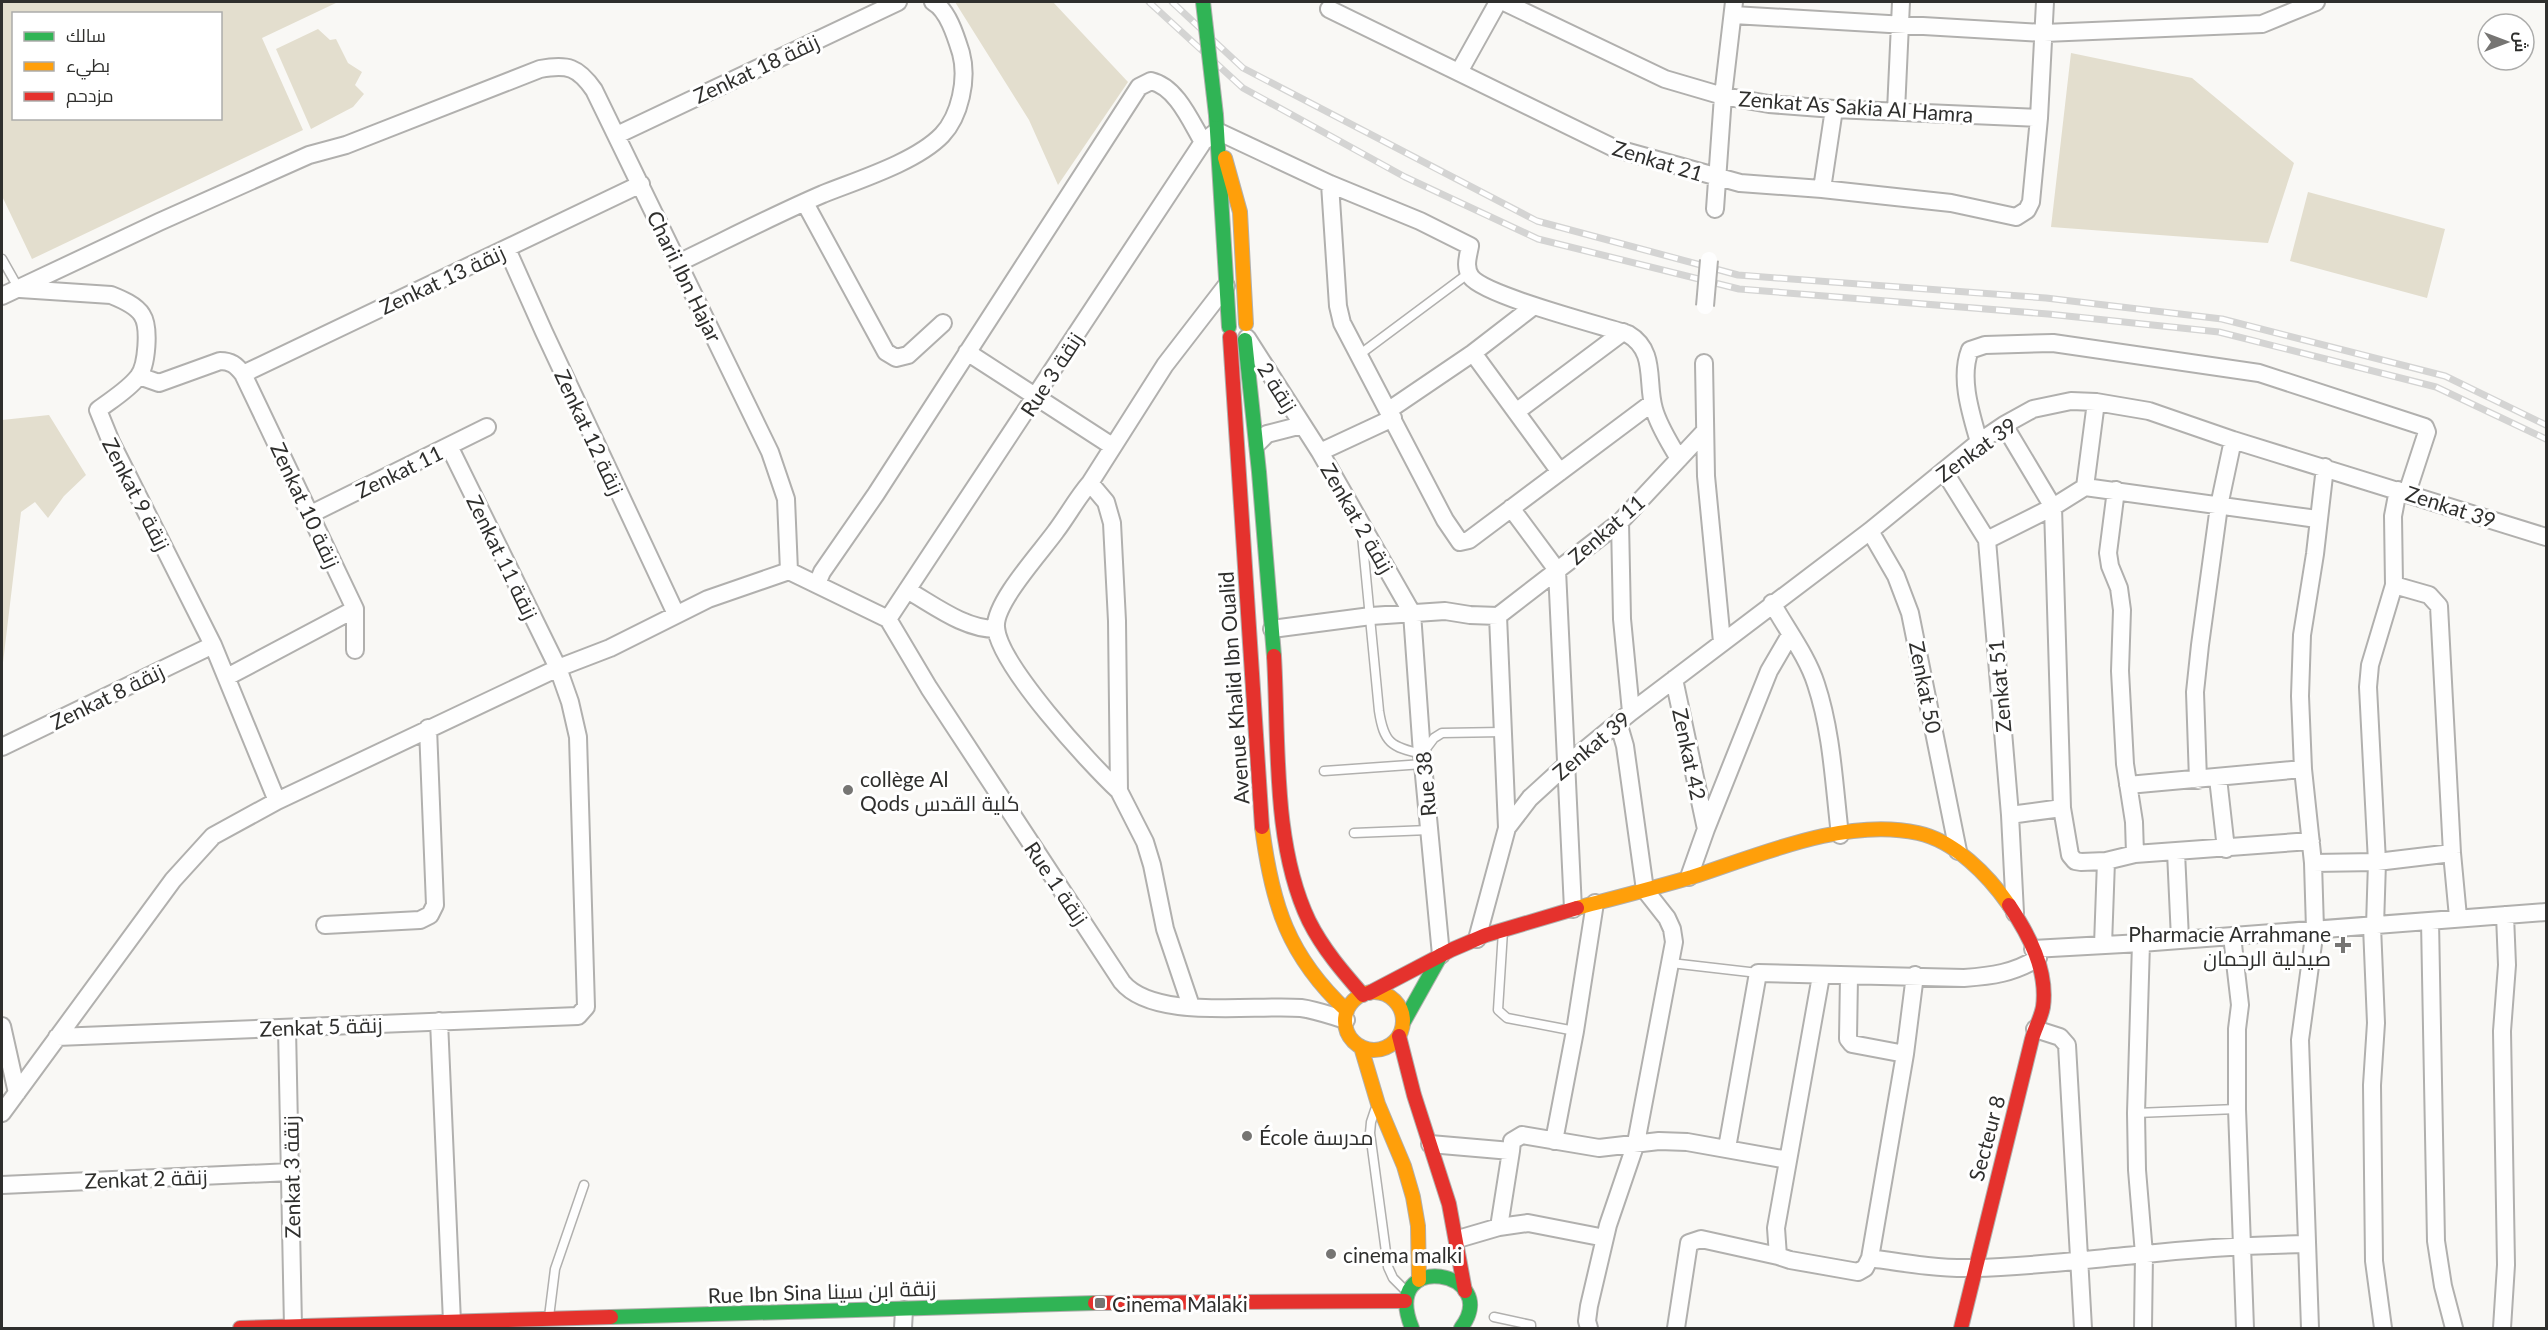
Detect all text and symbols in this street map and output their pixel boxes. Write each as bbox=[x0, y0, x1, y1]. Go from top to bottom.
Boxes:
legend bbox=[12, 12, 222, 120]
north arrow bbox=[2476, 12, 2536, 72]
text: سالك bbox=[66, 24, 106, 46]
street label: Zenkat 18 زنقة bbox=[689, 28, 823, 109]
text: ش bbox=[2511, 32, 2531, 52]
text: بطيء bbox=[66, 54, 110, 80]
text: مزدحم bbox=[66, 84, 114, 108]
street label: Zenkat As Sakia Al Hamra bbox=[1738, 85, 1974, 127]
street label: Zenkat 21 bbox=[1610, 134, 1706, 186]
street label: Charii Ibn Hajar bbox=[642, 206, 728, 346]
street label: Zenkat 13 زنقة bbox=[375, 239, 509, 320]
street label: Rue 3 زنقة bbox=[1015, 327, 1088, 421]
street label: زنقة 2 bbox=[1252, 357, 1303, 417]
street label: Zenkat 12 زنقة bbox=[549, 365, 630, 499]
street label: Zenkat 39 bbox=[1931, 412, 2021, 486]
street label: Zenkat 9 زنقة bbox=[97, 434, 176, 555]
street label: Zenkat 10 زنقة bbox=[265, 438, 346, 572]
street label: Zenkat 11 bbox=[352, 439, 446, 503]
street label: Zenkat 2 زنقة bbox=[1316, 458, 1400, 578]
street label: Zenkat 39 bbox=[2403, 480, 2499, 532]
street label: Zenkat 11 bbox=[1563, 489, 1649, 569]
street label: Zenkat 11 زنقة bbox=[461, 491, 544, 624]
street label: Avenue Khalid Ibn Oualid bbox=[1212, 571, 1254, 805]
street label: Zenkat 51 bbox=[1982, 638, 2016, 734]
street label: Zenkat 50 bbox=[1905, 639, 1947, 735]
street label: Zenkat 8 زنقة bbox=[46, 658, 168, 735]
street label: Zenkat 39 bbox=[1547, 705, 1635, 785]
street label: Zenkat 42 bbox=[1668, 706, 1712, 802]
street label: Rue 38 bbox=[1410, 750, 1440, 818]
place label: collège Al Qods كلية القدس bbox=[860, 766, 1020, 817]
marker: collège Al Qods كلية القدس bbox=[841, 783, 855, 797]
street label: Rue 1 زنقة bbox=[1019, 837, 1094, 930]
place label: Pharmacie Arrahmane صيدلية الرحمان bbox=[2128, 921, 2331, 972]
marker: Pharmacie Arrahmane صيدلية الرحمان bbox=[2336, 938, 2350, 952]
street label: Zenkat 5 زنقة bbox=[259, 1011, 383, 1042]
street label: Secteur 8 bbox=[1963, 1093, 2009, 1183]
street label: Zenkat 3 زنقة bbox=[277, 1115, 306, 1239]
place label: École مدرسة bbox=[1259, 1124, 1374, 1150]
marker: École مدرسة bbox=[1240, 1129, 1254, 1143]
street label: Zenkat 2 زنقة bbox=[84, 1163, 208, 1194]
place label: cinema malki bbox=[1343, 1242, 1462, 1267]
marker: cinema malki bbox=[1324, 1247, 1338, 1261]
street label: Rue Ibn Sina زنقة ابن سينا bbox=[707, 1275, 937, 1309]
place label: Cinema Malaki bbox=[1112, 1291, 1248, 1316]
marker: Cinema Malaki bbox=[1093, 1296, 1107, 1310]

